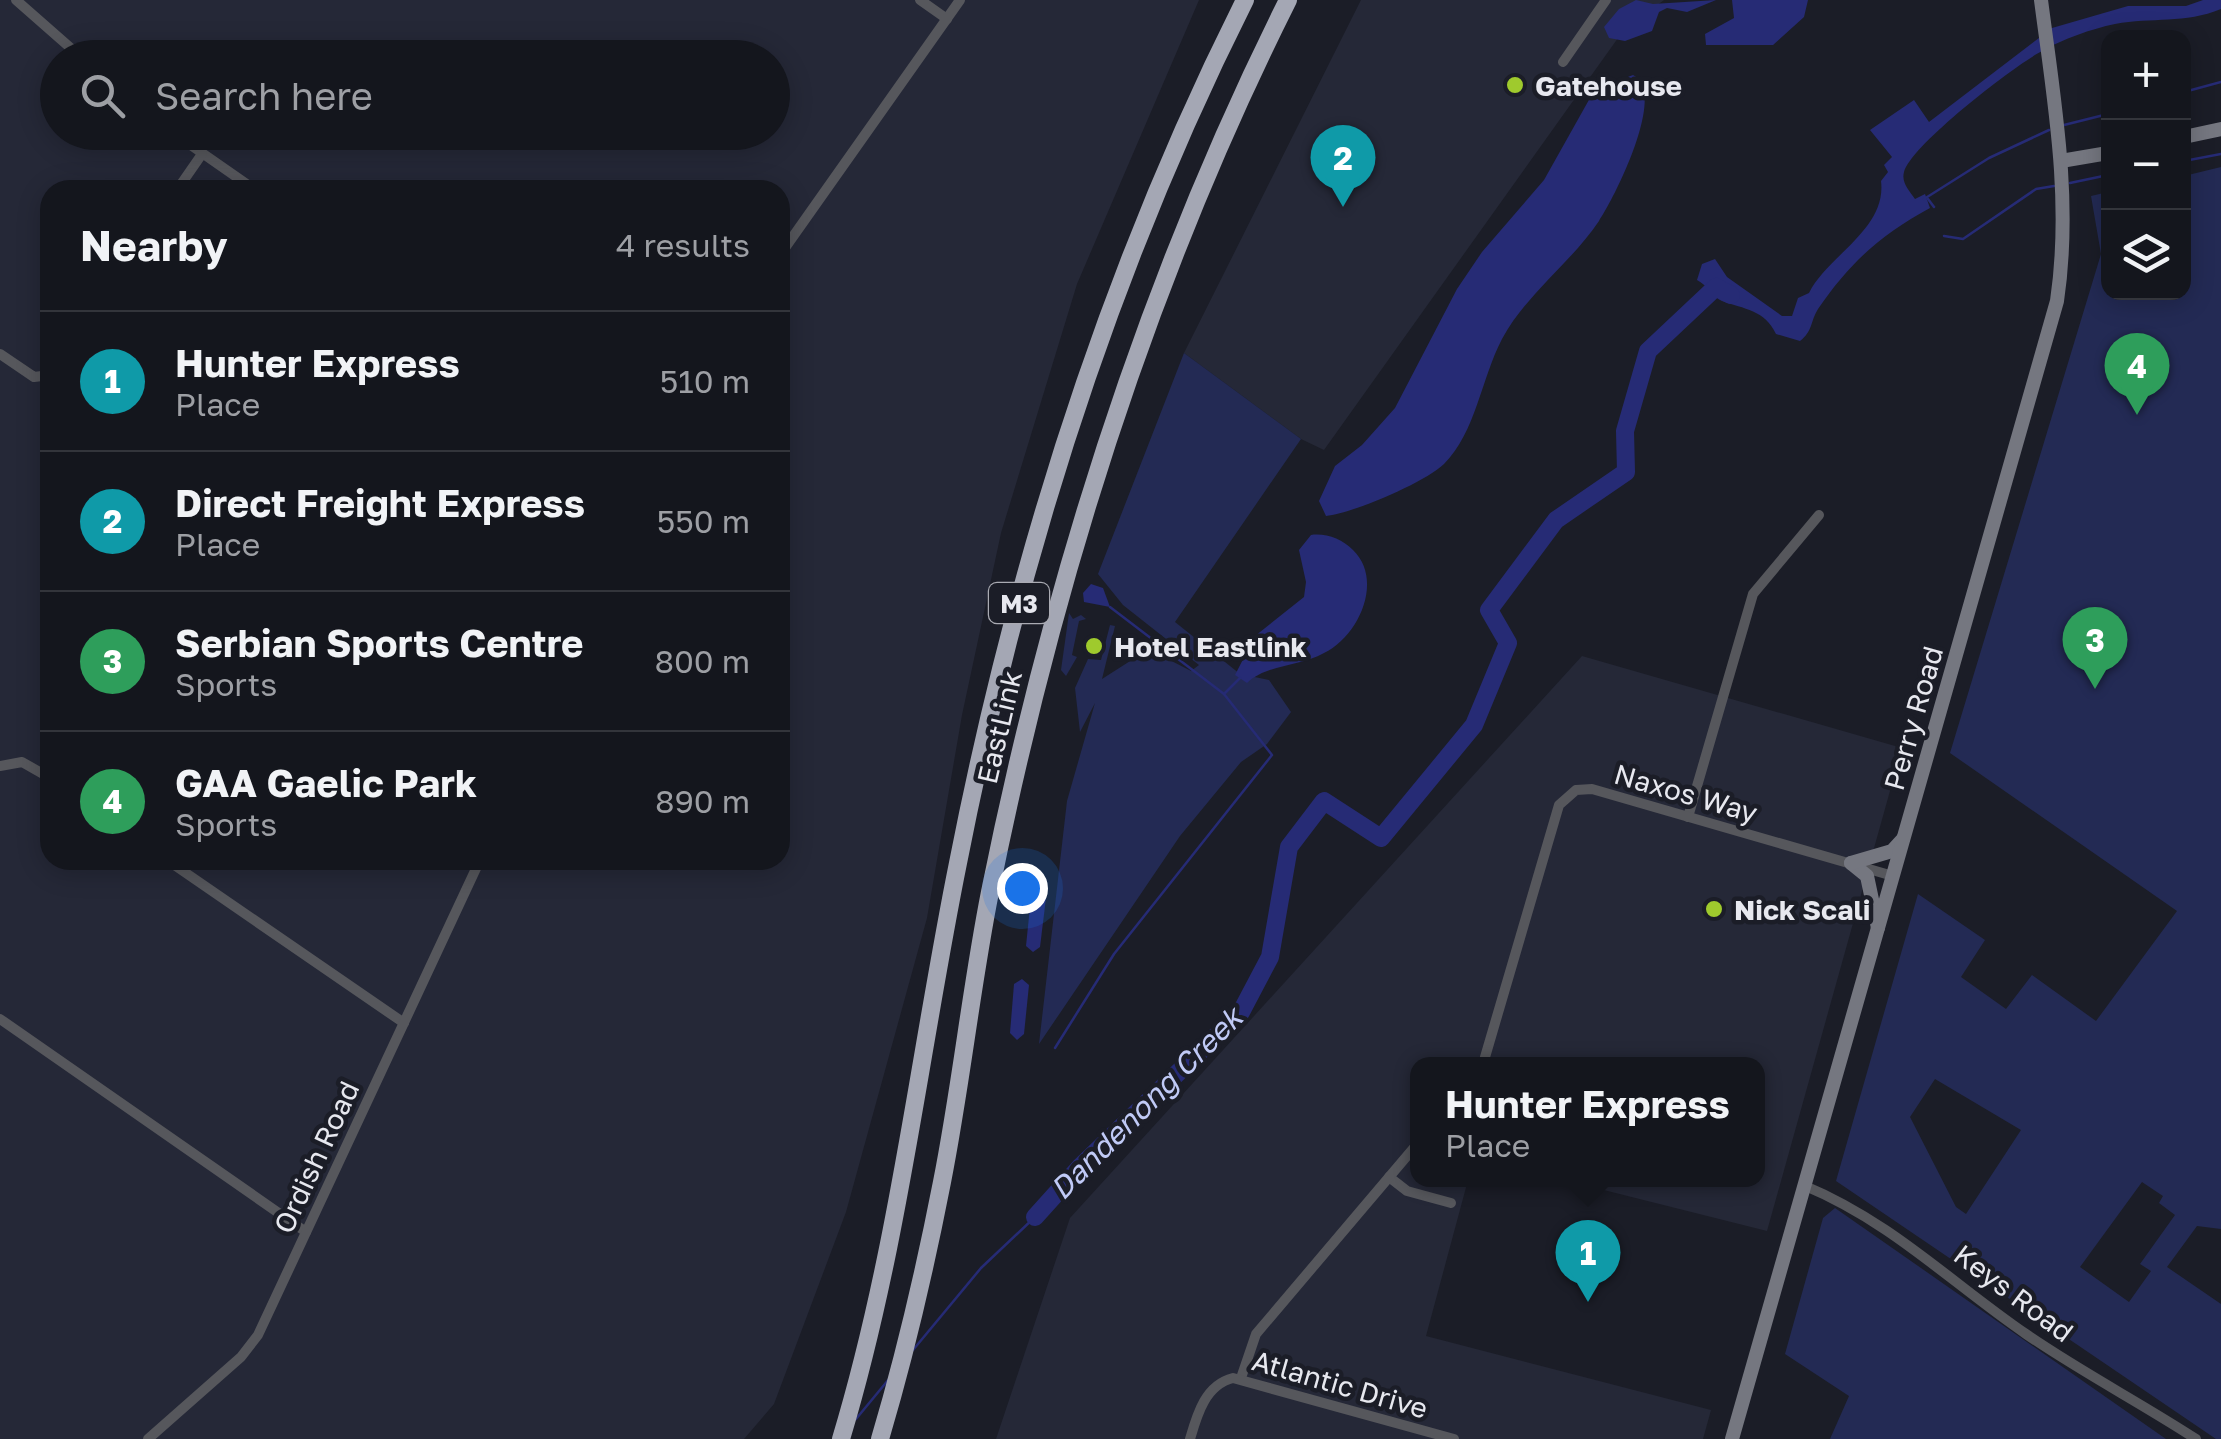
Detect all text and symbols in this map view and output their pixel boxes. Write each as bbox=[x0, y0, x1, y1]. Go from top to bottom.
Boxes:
map controls bbox=[2101, 30, 2191, 300]
button: + bbox=[2101, 30, 2191, 120]
search box bbox=[40, 40, 790, 150]
icon: search bbox=[75, 68, 130, 123]
place label: Gatehouse bbox=[1535, 69, 1682, 102]
text: Search here bbox=[155, 73, 373, 118]
marker: Gatehouse bbox=[1504, 74, 1526, 96]
button: − bbox=[2101, 120, 2191, 210]
pin: 2 bbox=[1310, 124, 1376, 207]
button: layers bbox=[2101, 210, 2191, 300]
text: Nearby bbox=[80, 220, 228, 270]
text: 4 results bbox=[616, 226, 750, 264]
pin: 4 bbox=[2104, 332, 2170, 415]
text: Hunter Express bbox=[175, 340, 460, 385]
text: 1 bbox=[104, 362, 121, 400]
text: 510 m bbox=[660, 362, 750, 400]
text: Place bbox=[175, 385, 260, 423]
text: Direct Freight Express bbox=[175, 480, 585, 525]
text: 2 bbox=[103, 502, 122, 540]
text: 550 m bbox=[657, 502, 750, 540]
text: Place bbox=[175, 525, 260, 563]
road number: M3 bbox=[989, 583, 1049, 623]
pin: 3 bbox=[2062, 606, 2128, 689]
text: Serbian Sports Centre bbox=[175, 620, 583, 665]
place label: Hotel Eastlink bbox=[1114, 630, 1307, 663]
marker: Hotel Eastlink bbox=[1083, 635, 1105, 657]
text: 3 bbox=[103, 642, 122, 680]
text: 800 m bbox=[654, 642, 750, 680]
street label: Perry Road bbox=[1877, 642, 1949, 794]
text: Sports bbox=[175, 665, 277, 703]
street label: EastLink bbox=[970, 667, 1028, 787]
street label: Naxos Way bbox=[1611, 757, 1762, 829]
text: GAA Gaelic Park bbox=[175, 760, 477, 805]
text: 4 bbox=[102, 782, 123, 820]
text: 890 m bbox=[655, 782, 750, 820]
text: Sports bbox=[175, 805, 277, 843]
your location bbox=[997, 863, 1048, 914]
place label: Nick Scali bbox=[1734, 893, 1870, 926]
marker: Nick Scali bbox=[1703, 898, 1725, 920]
water label: Dandenong Creek bbox=[1043, 997, 1252, 1206]
popup bbox=[1410, 1057, 1765, 1187]
street label: Ordish Road bbox=[266, 1076, 366, 1238]
text: Hunter Express bbox=[1445, 1081, 1730, 1126]
text: Place bbox=[1445, 1126, 1530, 1164]
pin: 1 bbox=[1556, 1220, 1620, 1302]
street label: Keys Road bbox=[1948, 1238, 2080, 1348]
street label: Atlantic Drive bbox=[1248, 1343, 1432, 1425]

